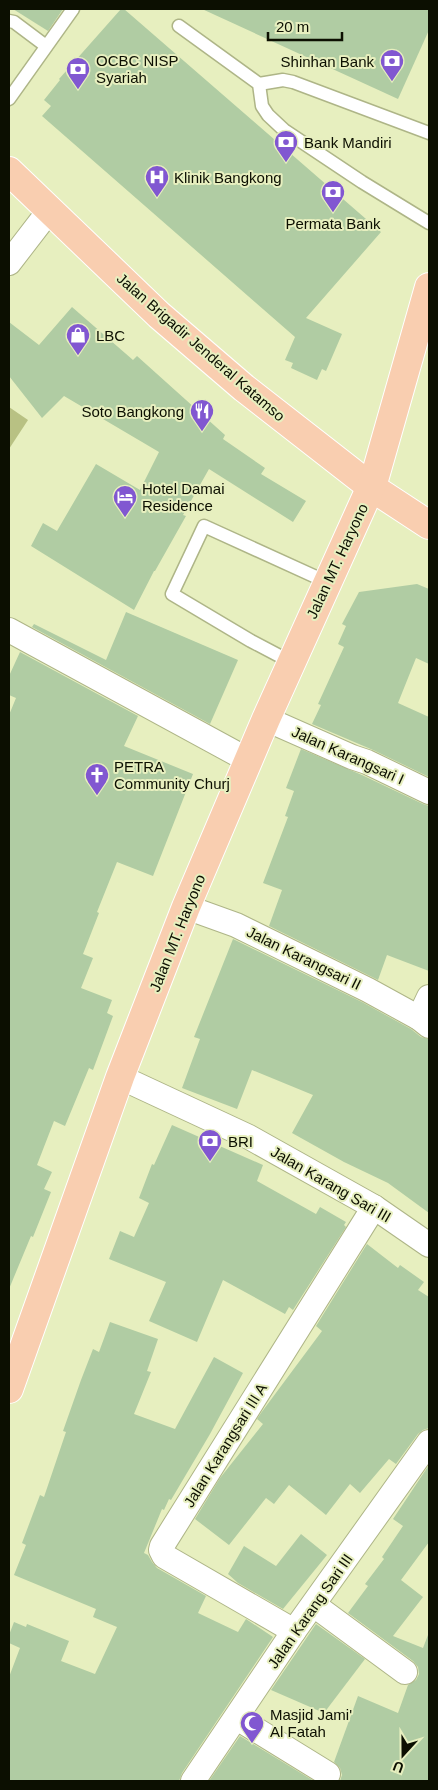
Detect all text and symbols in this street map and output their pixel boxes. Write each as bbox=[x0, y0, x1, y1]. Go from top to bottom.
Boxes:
scale bar bbox=[268, 10, 342, 42]
text: 20 m bbox=[276, 18, 309, 35]
bank icon: Shinhan Bank bbox=[379, 48, 405, 82]
place label: OCBC NISP Syariah bbox=[96, 52, 179, 86]
place label: Shinhan Bank bbox=[281, 53, 374, 70]
bank icon: OCBC NISP Syariah bbox=[65, 56, 91, 90]
bank icon: Bank Mandiri bbox=[273, 129, 299, 163]
place label: Bank Mandiri bbox=[304, 134, 392, 151]
hospital icon: Klinik Bangkong bbox=[144, 164, 170, 198]
place label: Klinik Bangkong bbox=[174, 169, 282, 186]
bank icon: Permata Bank bbox=[320, 179, 346, 213]
place label: Permata Bank bbox=[285, 215, 381, 232]
street label: Jalan Brigadir Jenderal Katamso bbox=[114, 269, 288, 425]
shop icon: LBC bbox=[65, 322, 91, 356]
place label: LBC bbox=[96, 327, 125, 344]
restaurant icon: Soto Bangkong bbox=[189, 398, 215, 432]
place label: Soto Bangkong bbox=[81, 403, 184, 420]
place label: Hotel Damai Residence bbox=[142, 480, 225, 514]
hotel icon: Hotel Damai Residence bbox=[112, 484, 138, 518]
street label: Jalan MT. Haryono bbox=[303, 501, 371, 621]
street label: Jalan Karangsari I bbox=[289, 723, 407, 787]
place label: PETRA Community Churj bbox=[114, 758, 230, 792]
church icon: PETRA Community Churj bbox=[84, 762, 110, 796]
street label: Jalan MT. Haryono bbox=[146, 872, 208, 994]
street label: Jalan Karangsari II bbox=[244, 923, 364, 993]
bank icon: BRI bbox=[197, 1128, 223, 1162]
place label: BRI bbox=[228, 1133, 253, 1150]
street label: Jalan Karang Sari III bbox=[268, 1143, 394, 1225]
street label: Jalan Karangsari III A bbox=[180, 1380, 270, 1510]
street label: Jalan Karang Sari III bbox=[264, 1550, 356, 1672]
place label: Masjid Jami' Al Fatah bbox=[270, 1706, 352, 1740]
mosque icon: Masjid Jami' Al Fatah bbox=[239, 1710, 265, 1744]
north arrow bbox=[378, 1730, 428, 1780]
text: U bbox=[391, 1758, 406, 1776]

